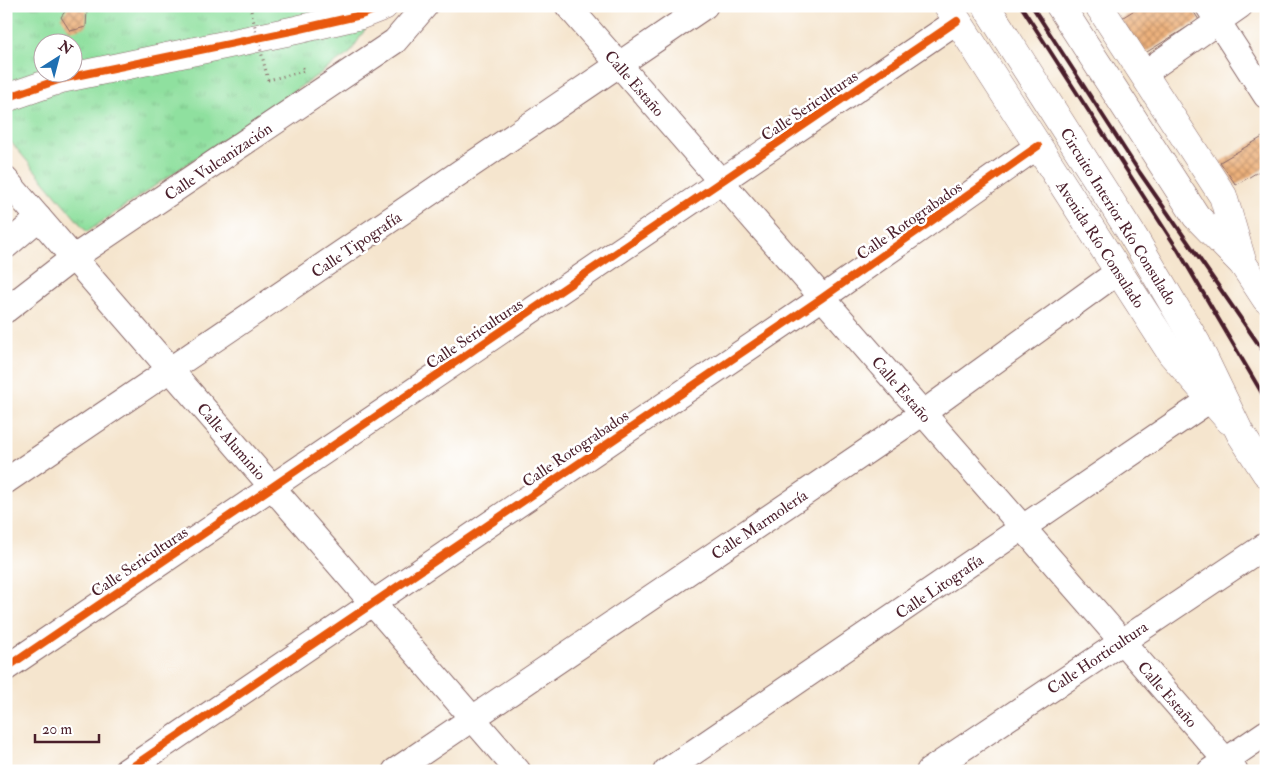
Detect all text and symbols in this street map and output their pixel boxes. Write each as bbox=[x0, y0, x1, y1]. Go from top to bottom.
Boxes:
north arrow bbox=[32, 32, 82, 82]
text: N bbox=[54, 37, 76, 59]
street label: Calle Estaño bbox=[600, 46, 669, 121]
street label: Calle Sericulturas bbox=[757, 66, 862, 146]
street label: Calle Vulcanización bbox=[161, 118, 276, 205]
street label: Circuito Interior Río Consulado bbox=[1055, 124, 1181, 309]
street label: Avenida Río Consulado bbox=[1051, 176, 1149, 312]
street label: Calle Rotograbados bbox=[853, 177, 966, 265]
street label: Calle Tipografía bbox=[308, 207, 406, 283]
street label: Calle Sericulturas bbox=[422, 294, 527, 374]
street label: Calle Estaño bbox=[867, 352, 936, 427]
street label: Calle Aluminio bbox=[192, 399, 270, 485]
street label: Calle Rotograbados bbox=[519, 406, 633, 492]
street label: Calle Marmolería bbox=[708, 485, 812, 564]
street label: Calle Sericulturas bbox=[87, 522, 192, 602]
street label: Calle Litografía bbox=[892, 550, 988, 623]
street label: Calle Horticultura bbox=[1043, 617, 1152, 699]
street label: Calle Estaño bbox=[1133, 657, 1202, 732]
scale bar bbox=[35, 712, 99, 744]
text: 20 m bbox=[42, 720, 72, 739]

